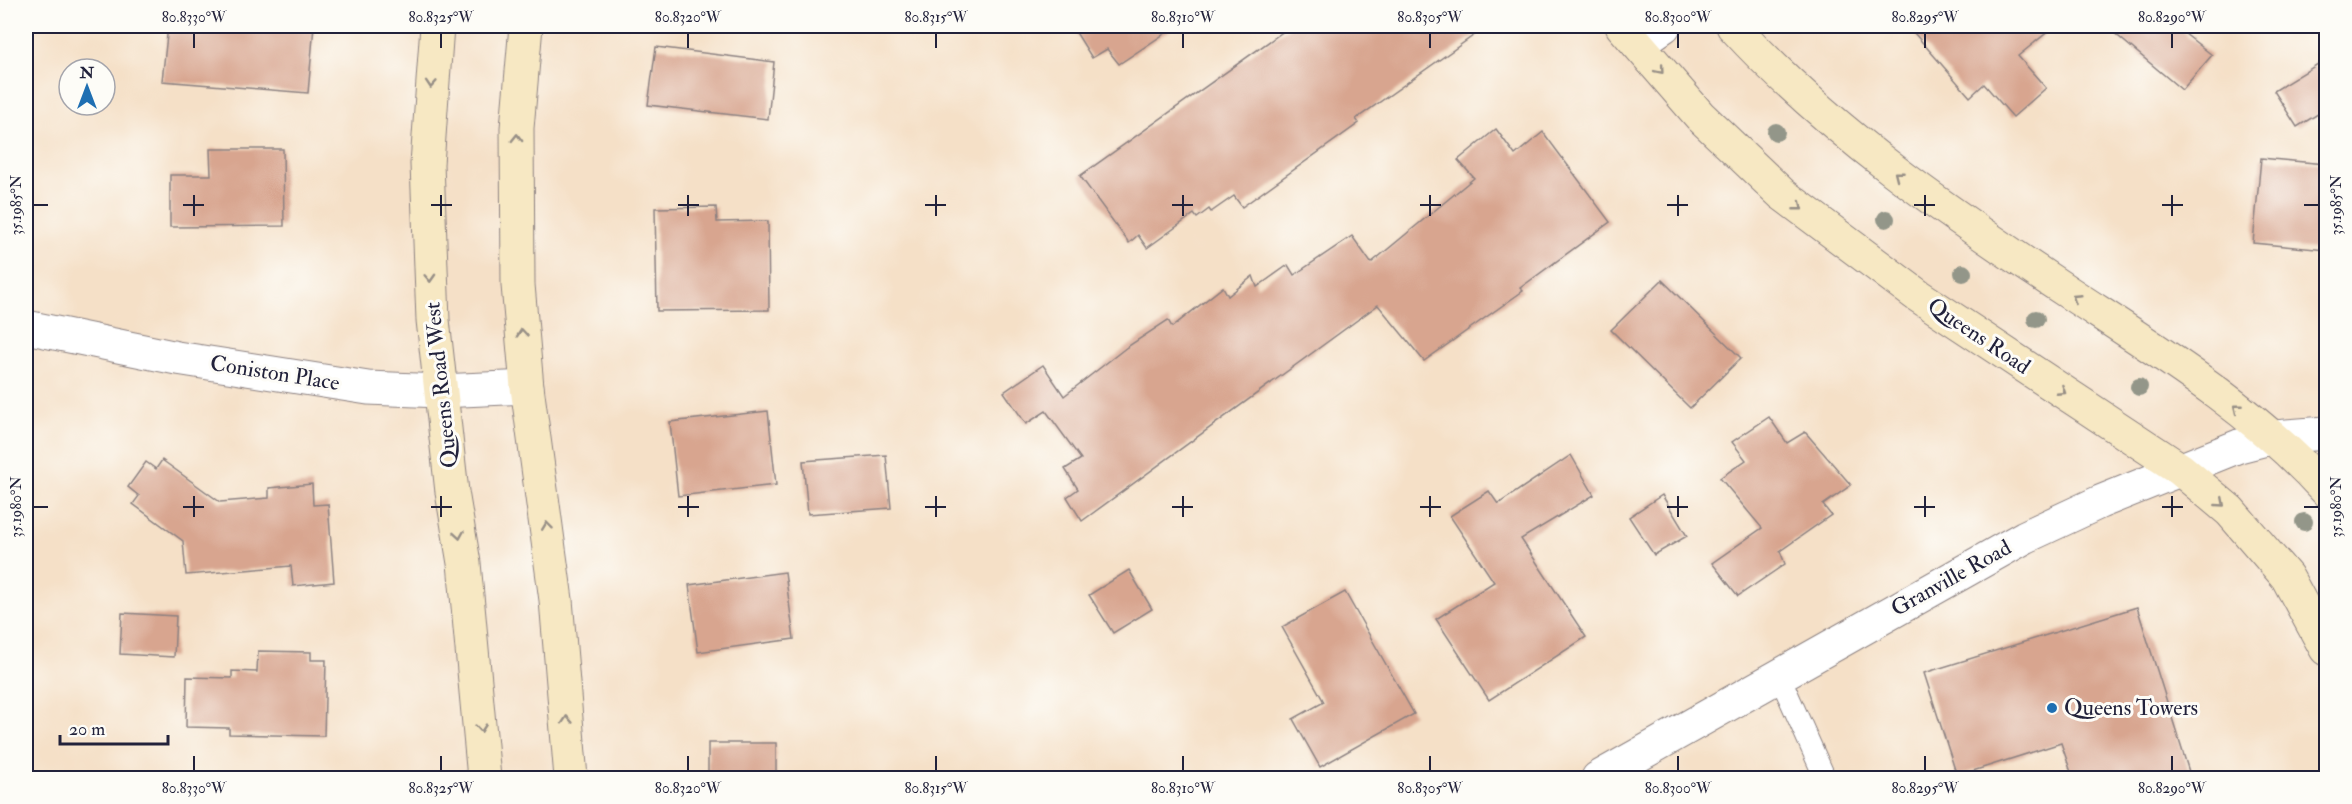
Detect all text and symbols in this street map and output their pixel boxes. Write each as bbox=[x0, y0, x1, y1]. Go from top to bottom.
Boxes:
text: 80.8330°W bbox=[162, 8, 227, 27]
text: 80.8325°W bbox=[408, 8, 474, 27]
text: 80.8320°W bbox=[655, 8, 722, 27]
text: 80.8315°W bbox=[905, 8, 968, 27]
text: 80.8310°W bbox=[1151, 8, 1216, 27]
text: 80.8305°W bbox=[1397, 8, 1463, 27]
text: 80.8300°W bbox=[1645, 8, 1712, 27]
text: 80.8295°W bbox=[1891, 8, 1959, 27]
text: 80.8290°W bbox=[2138, 8, 2207, 27]
north arrow bbox=[57, 57, 117, 117]
text: N bbox=[79, 63, 95, 83]
one-way arrow bbox=[1653, 63, 1664, 74]
one-way arrow bbox=[425, 79, 438, 88]
one-way arrow bbox=[510, 134, 523, 143]
one-way arrow bbox=[1894, 172, 1905, 183]
text: 35.1985°N bbox=[7, 174, 26, 235]
text: 35.1985°N bbox=[2327, 174, 2346, 235]
one-way arrow bbox=[1792, 199, 1803, 210]
one-way arrow bbox=[424, 274, 437, 283]
street label: Queens Road bbox=[1922, 291, 2036, 381]
one-way arrow bbox=[2072, 293, 2082, 305]
street label: Queens Road West bbox=[418, 301, 464, 469]
one-way arrow bbox=[516, 328, 529, 337]
street label: Coniston Place bbox=[208, 349, 342, 397]
one-way arrow bbox=[2056, 383, 2066, 395]
one-way arrow bbox=[2233, 405, 2244, 416]
text: 35.1980°N bbox=[7, 476, 26, 538]
text: 35.1980°N bbox=[2327, 476, 2346, 538]
one-way arrow bbox=[2214, 496, 2225, 507]
one-way arrow bbox=[541, 522, 554, 531]
one-way arrow bbox=[452, 529, 465, 539]
street label: Granville Road bbox=[1886, 533, 2016, 623]
place label: Queens Towers bbox=[2064, 694, 2198, 722]
marker: Queens Towers bbox=[2045, 701, 2059, 715]
scale bar bbox=[60, 708, 168, 746]
one-way arrow bbox=[561, 716, 574, 725]
text: 20 m bbox=[69, 718, 105, 741]
one-way arrow bbox=[474, 724, 487, 733]
text: 80.8330°W bbox=[162, 779, 227, 798]
text: 80.8325°W bbox=[408, 779, 474, 798]
text: 80.8320°W bbox=[655, 779, 722, 798]
text: 80.8315°W bbox=[905, 779, 968, 798]
text: 80.8310°W bbox=[1151, 779, 1216, 798]
text: 80.8305°W bbox=[1397, 779, 1463, 798]
text: 80.8300°W bbox=[1645, 779, 1712, 798]
text: 80.8295°W bbox=[1891, 779, 1959, 798]
text: 80.8290°W bbox=[2138, 779, 2207, 798]

